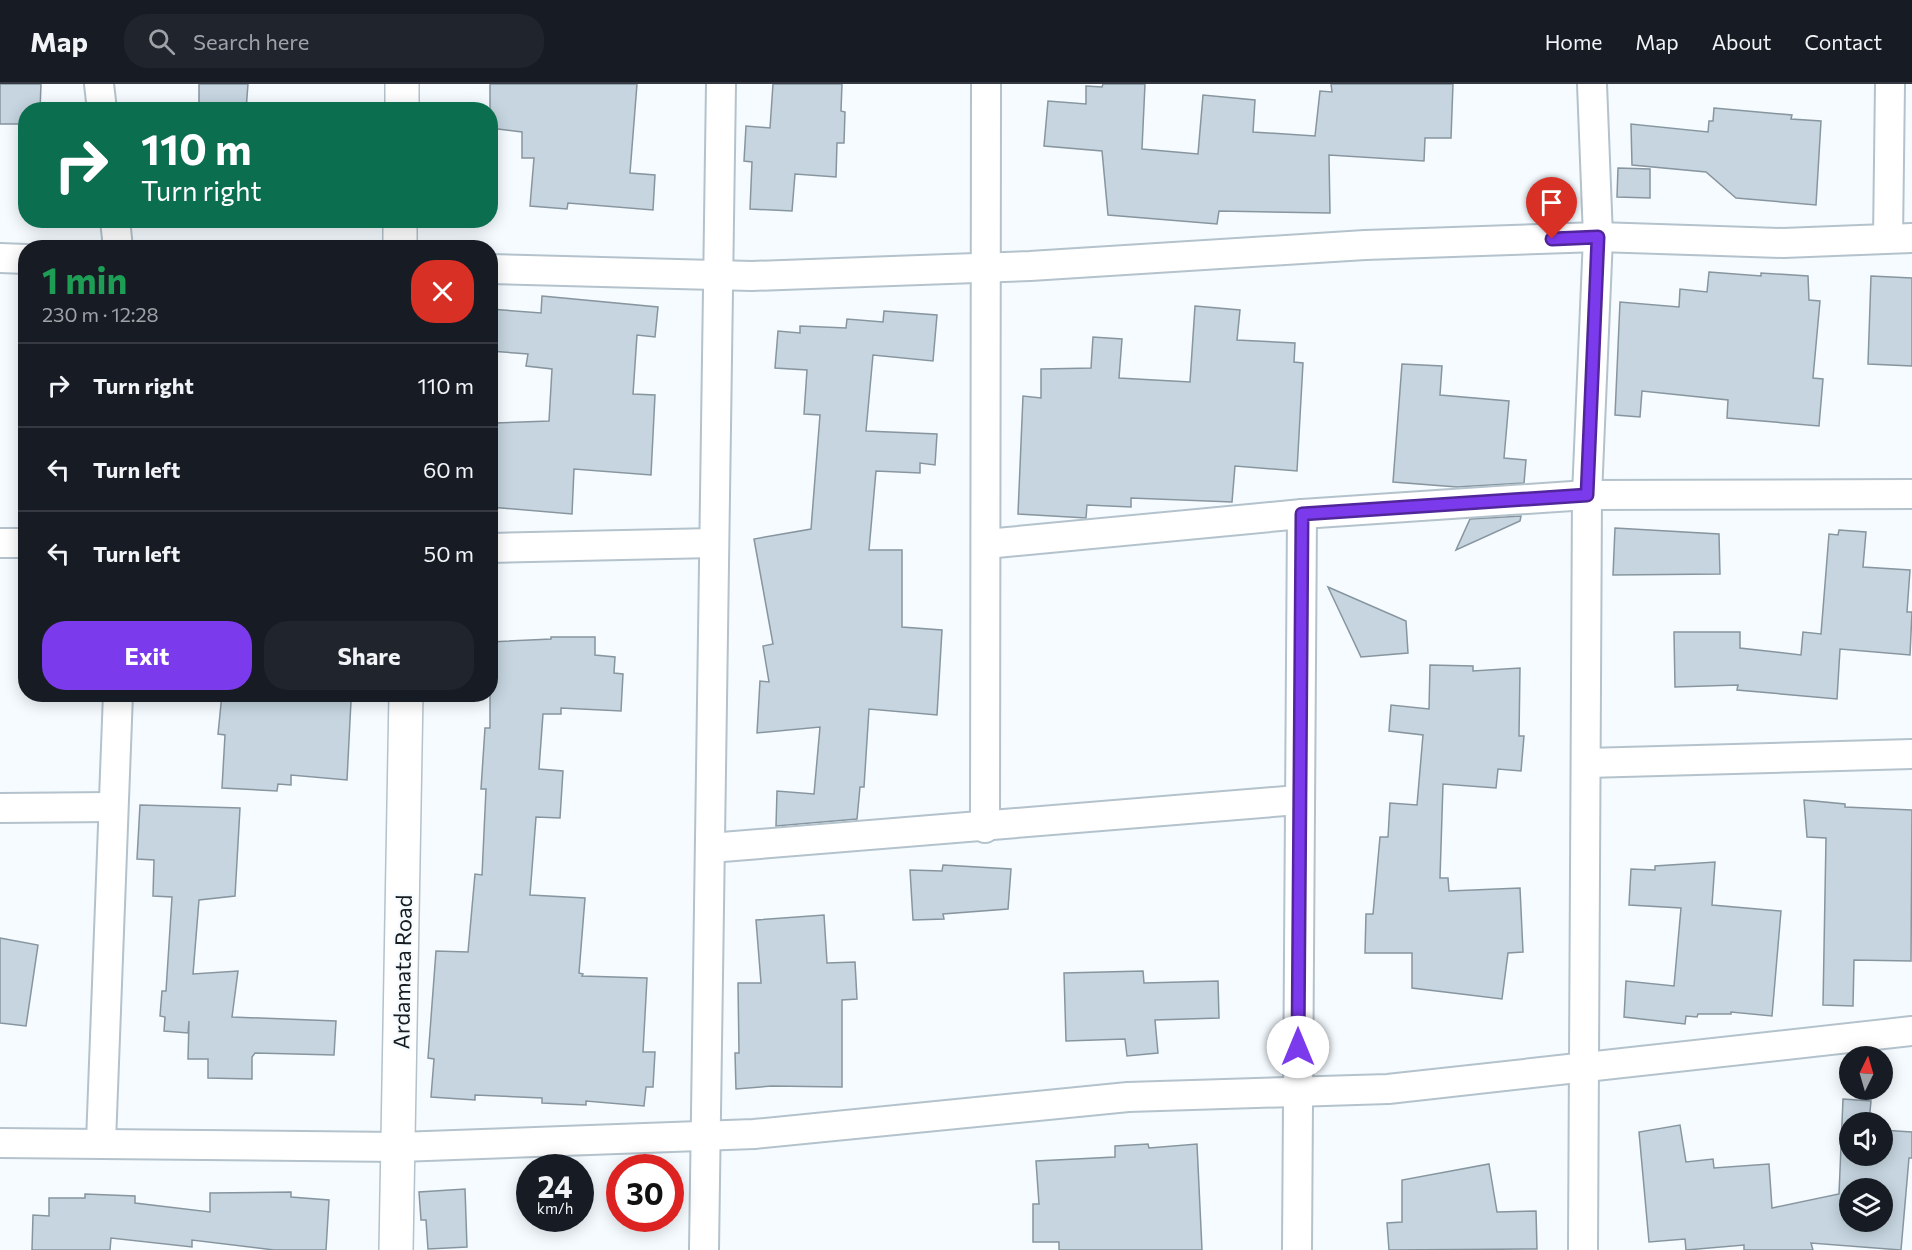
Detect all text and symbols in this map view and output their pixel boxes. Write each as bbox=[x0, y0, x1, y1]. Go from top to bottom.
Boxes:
search box bbox=[124, 14, 544, 68]
text: Map bbox=[30, 24, 88, 58]
icon: search bbox=[145, 25, 178, 58]
text: Search here bbox=[193, 28, 309, 55]
text: Home bbox=[1545, 29, 1602, 54]
text: Map bbox=[1635, 29, 1679, 54]
text: About bbox=[1712, 29, 1771, 54]
text: Contact bbox=[1804, 29, 1882, 54]
text: 110 m bbox=[141, 122, 252, 174]
icon: right bbox=[42, 126, 120, 204]
text: Turn right bbox=[141, 174, 261, 207]
pin bbox=[1526, 177, 1577, 239]
icon: arrive bbox=[1535, 186, 1568, 219]
text: 1 min bbox=[42, 257, 127, 301]
button: close bbox=[411, 260, 474, 323]
text: 230 m · 12:28 bbox=[42, 302, 159, 326]
icon: right bbox=[42, 369, 75, 402]
text: Turn right bbox=[93, 372, 194, 399]
text: 110 m bbox=[417, 372, 474, 399]
icon: left bbox=[42, 453, 75, 486]
text: Turn left bbox=[93, 456, 180, 483]
text: 60 m bbox=[423, 456, 474, 483]
icon: left bbox=[42, 537, 75, 570]
text: Turn left bbox=[93, 540, 180, 567]
text: 50 m bbox=[424, 540, 474, 567]
button: Exit bbox=[42, 621, 252, 690]
button: Share bbox=[264, 621, 474, 690]
street label: Ardamata Road bbox=[387, 894, 417, 1050]
position arrow bbox=[1266, 1015, 1330, 1079]
north arrow bbox=[1839, 1046, 1893, 1100]
map controls bbox=[1839, 1046, 1893, 1232]
button: sound bbox=[1839, 1112, 1893, 1166]
speed limit sign: 30 bbox=[606, 1154, 684, 1232]
text: 24 bbox=[537, 1167, 573, 1204]
button: layers bbox=[1839, 1178, 1893, 1232]
text: km/h bbox=[537, 1199, 573, 1217]

